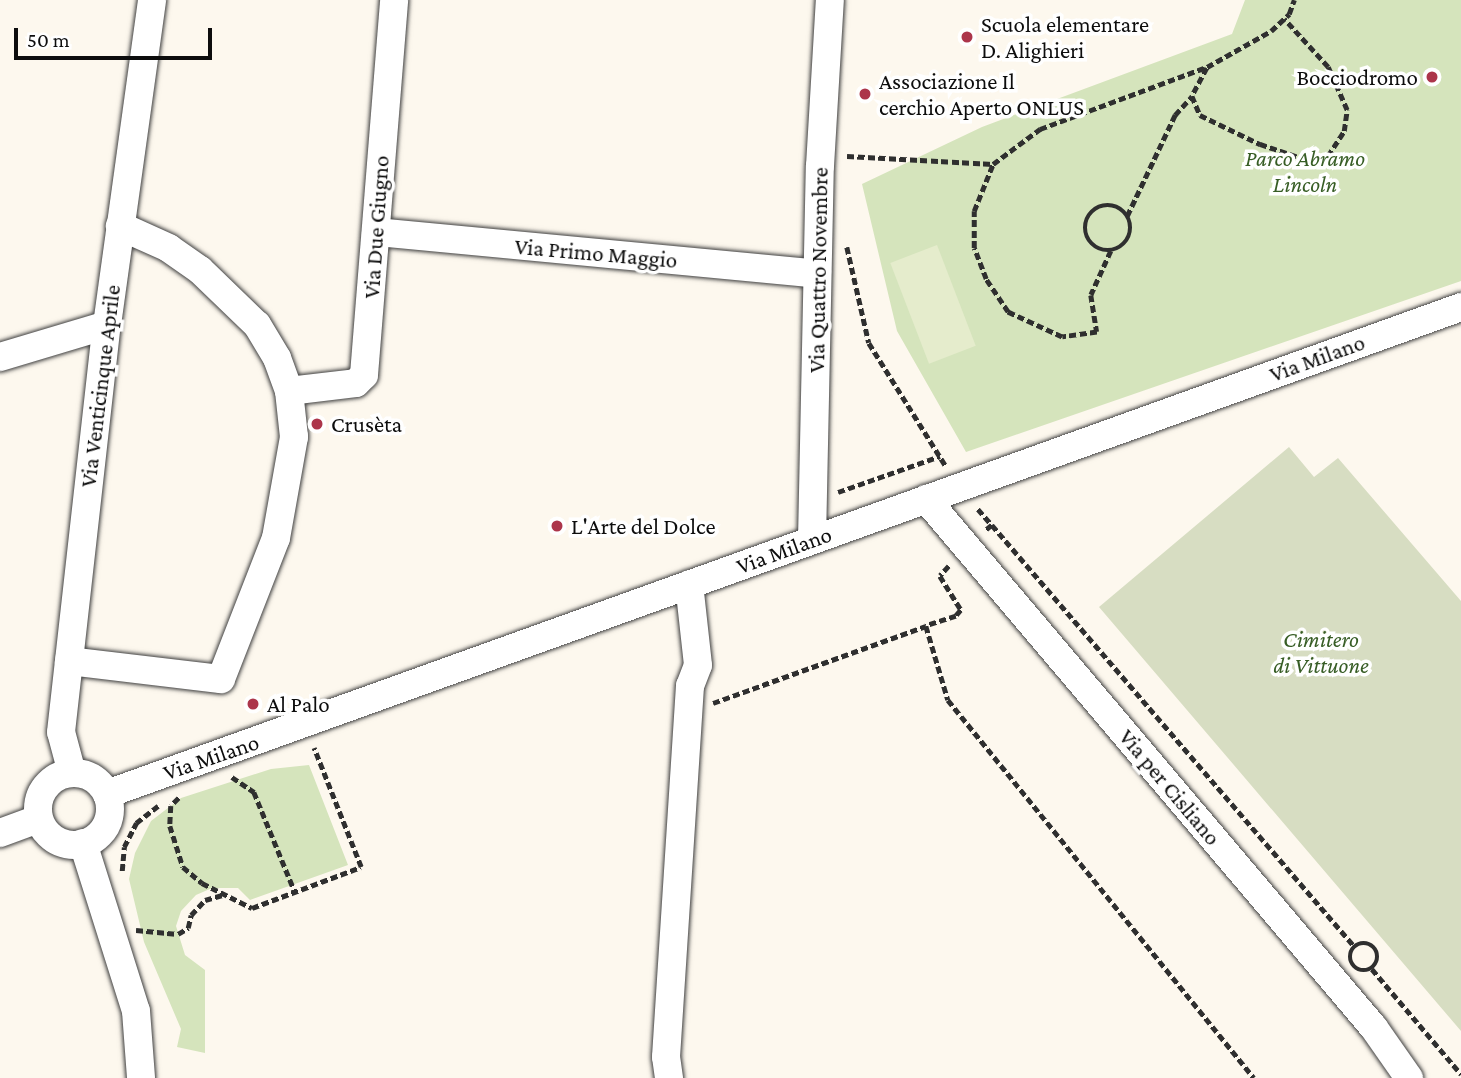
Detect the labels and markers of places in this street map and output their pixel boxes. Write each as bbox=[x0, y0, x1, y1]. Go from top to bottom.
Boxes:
place label: Scuola elementare D. Alighieri bbox=[981, 10, 1149, 64]
marker: Scuola elementare D. Alighieri bbox=[959, 29, 975, 45]
place label: Bocciodromo bbox=[1297, 63, 1418, 91]
place label: Associazione Il cerchio Aperto ONLUS bbox=[879, 67, 1084, 121]
marker: Bocciodromo bbox=[1424, 69, 1440, 85]
marker: Associazione Il cerchio Aperto ONLUS bbox=[857, 86, 873, 102]
place label: Crusèta bbox=[331, 410, 402, 438]
marker: Crusèta bbox=[309, 416, 325, 432]
place label: L'Arte del Dolce bbox=[571, 512, 716, 540]
marker: L'Arte del Dolce bbox=[549, 518, 565, 534]
place label: Al Palo bbox=[267, 690, 330, 718]
marker: Al Palo bbox=[245, 696, 261, 712]

